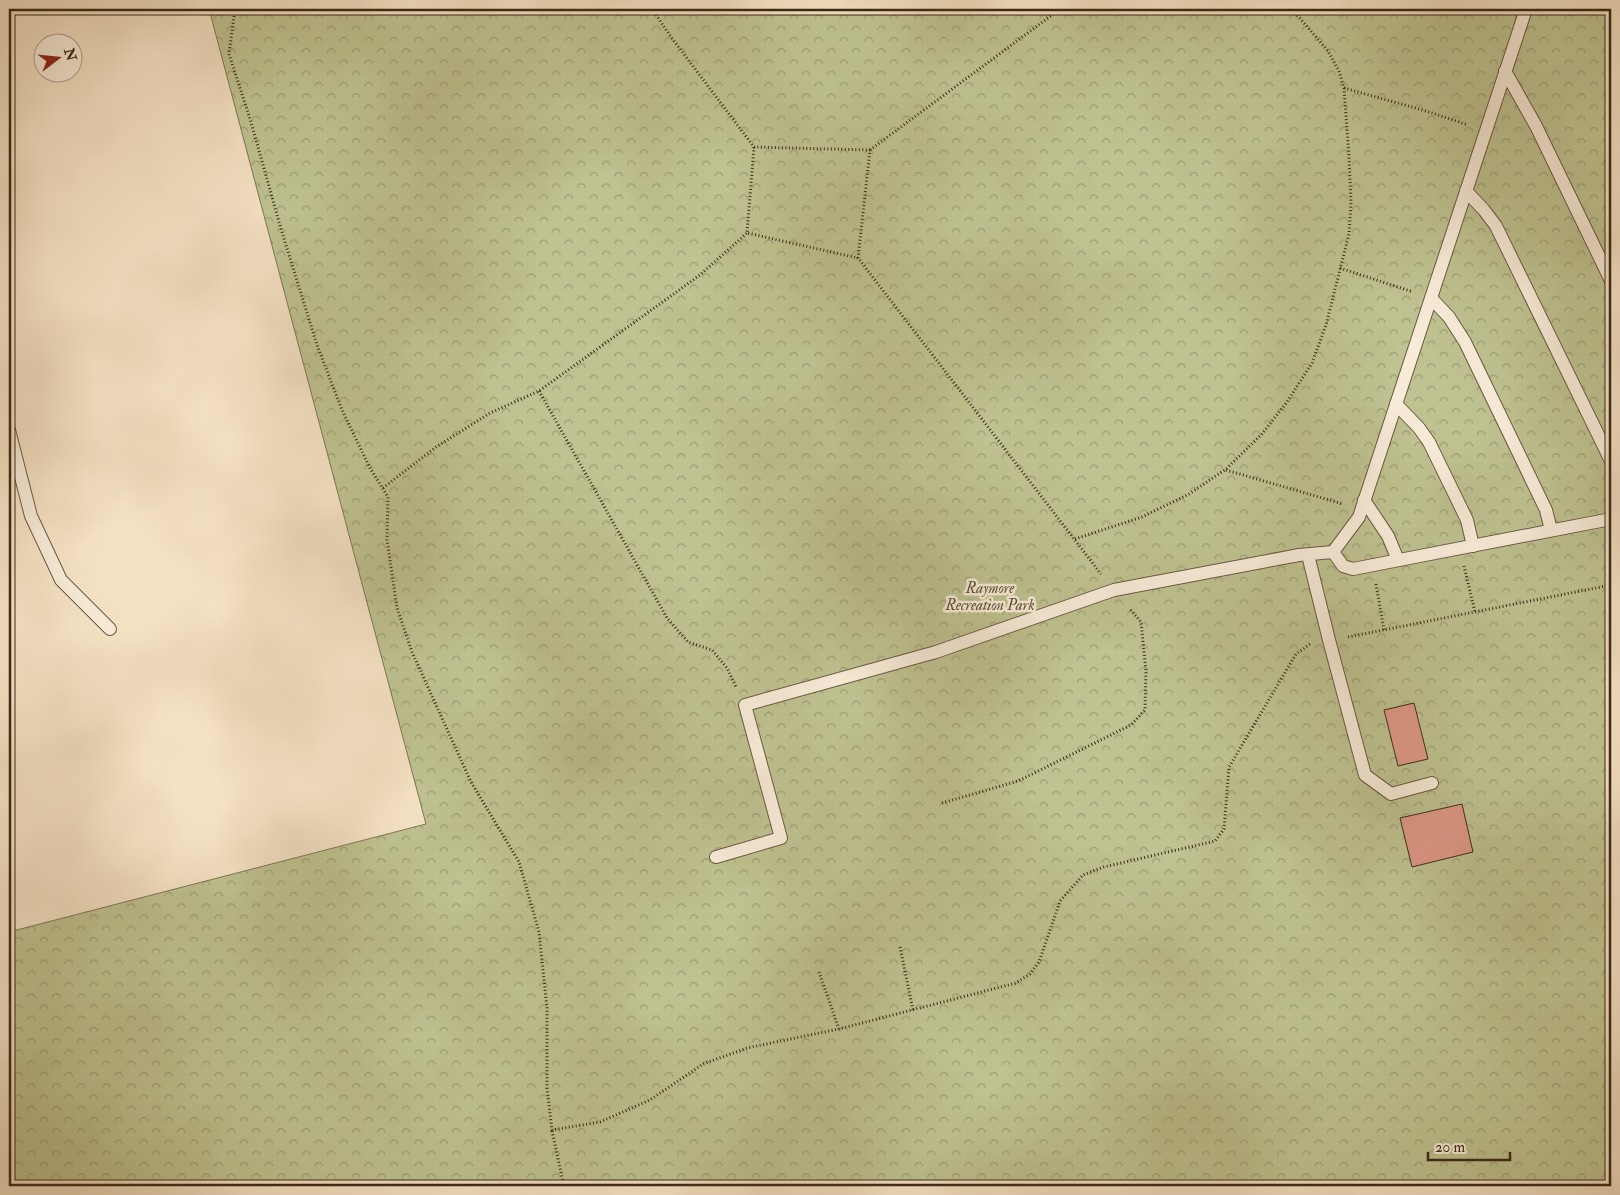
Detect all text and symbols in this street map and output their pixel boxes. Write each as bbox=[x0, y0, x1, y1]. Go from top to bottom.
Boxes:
north arrow bbox=[32, 32, 82, 82]
text: N bbox=[60, 45, 80, 63]
park label: Raymore Recreation Park bbox=[944, 579, 1035, 615]
scale bar bbox=[1428, 1130, 1510, 1162]
text: 20 m bbox=[1435, 1138, 1465, 1157]

